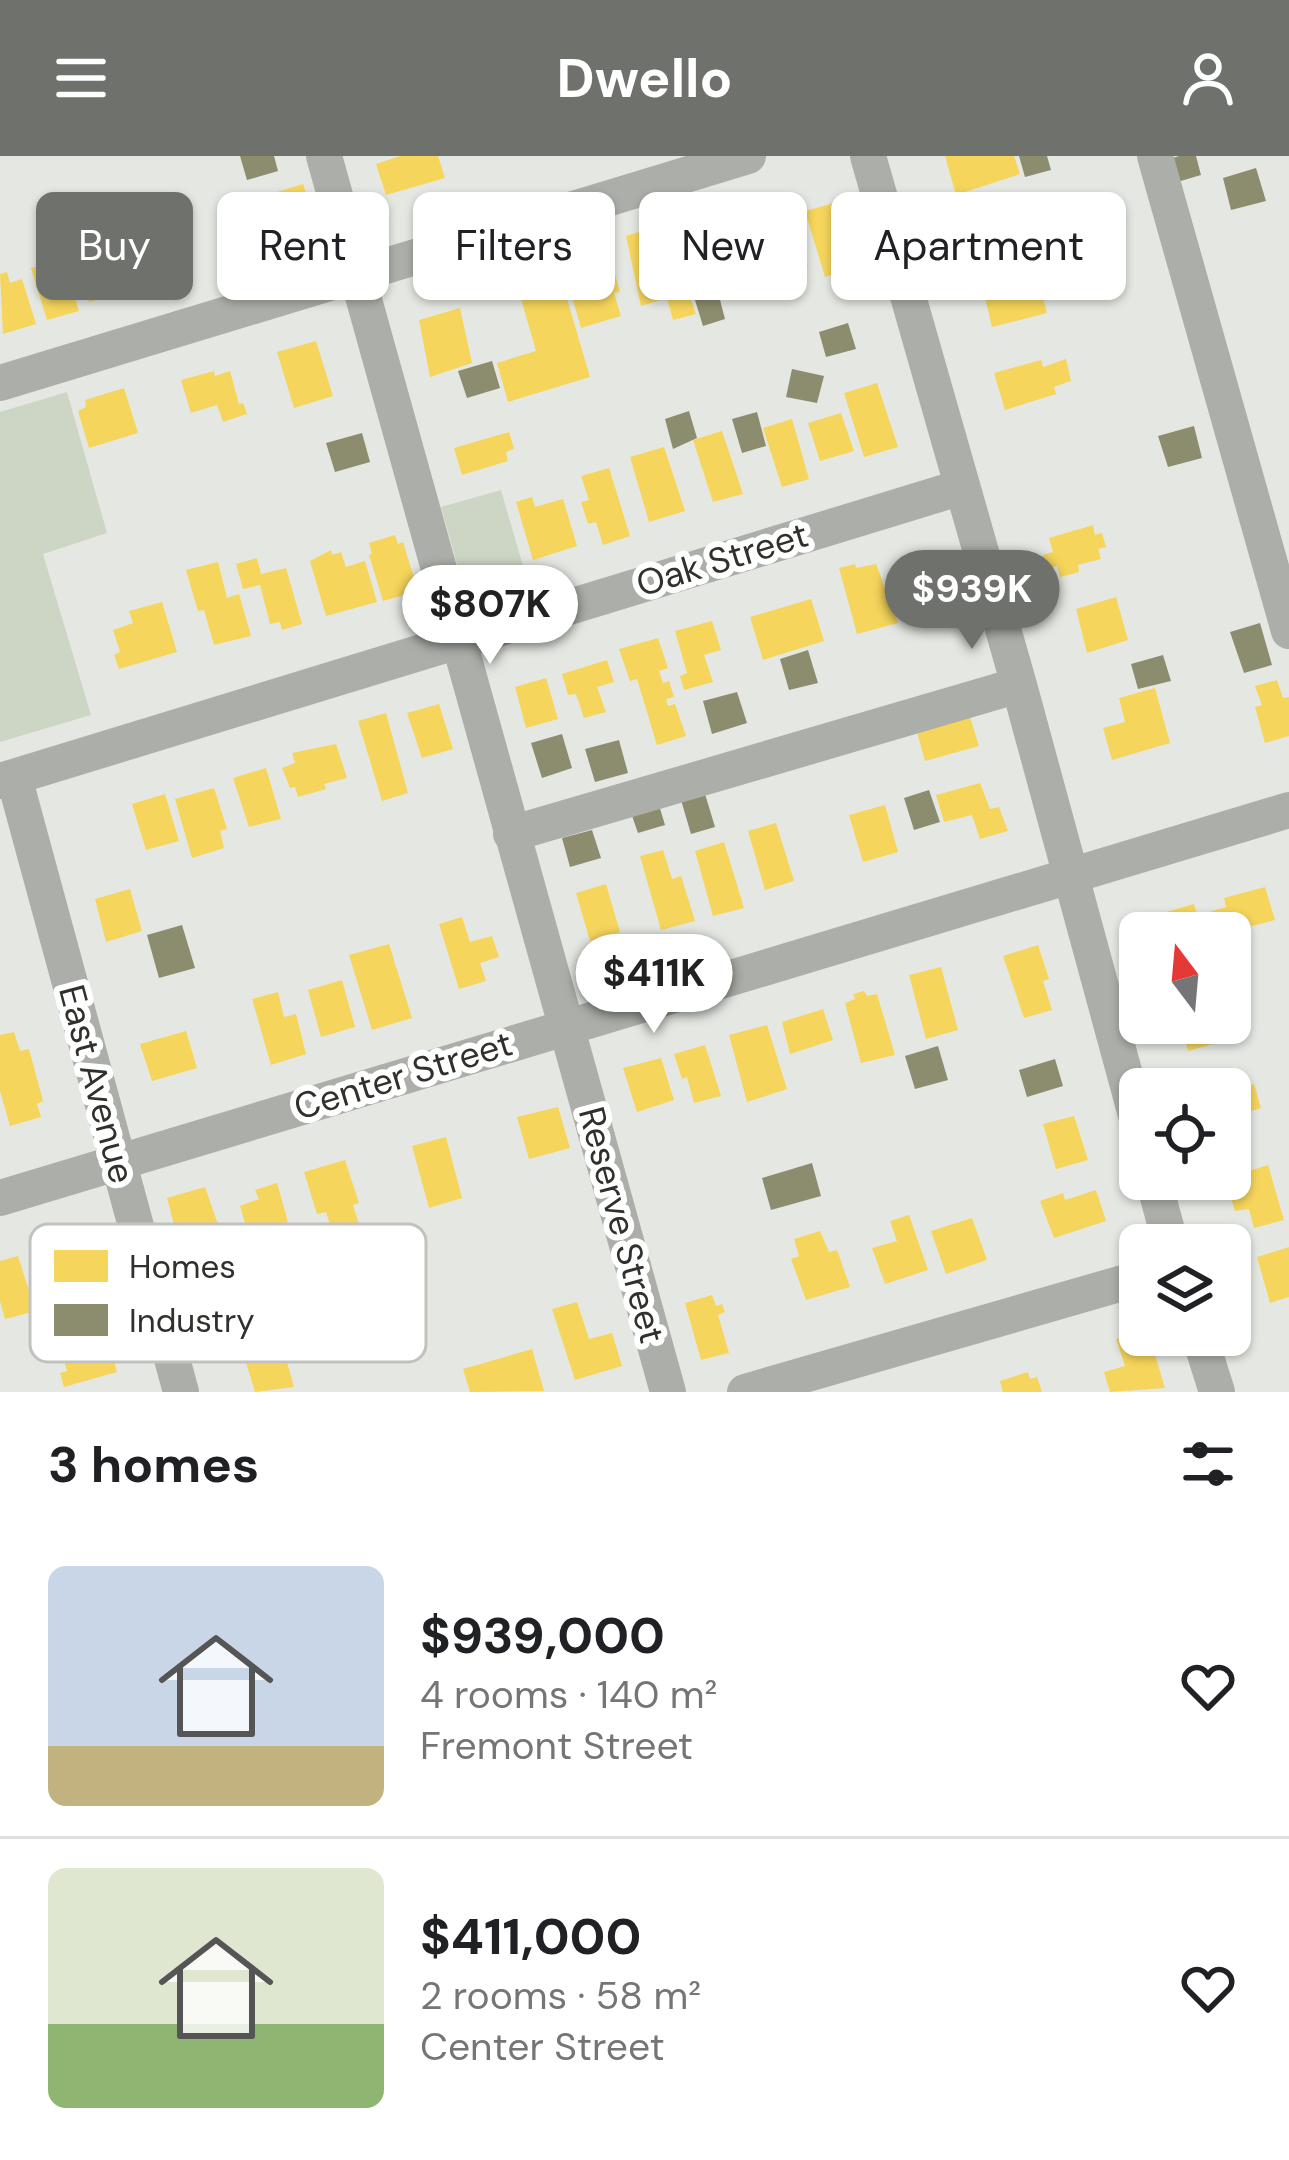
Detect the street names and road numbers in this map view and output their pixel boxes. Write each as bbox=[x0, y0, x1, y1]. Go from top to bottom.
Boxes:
street label: Oak Street bbox=[630, 511, 814, 607]
street label: East Avenue bbox=[48, 980, 146, 1188]
street label: Center Street bbox=[288, 1020, 518, 1130]
street label: Reserve Street bbox=[568, 1102, 676, 1348]

